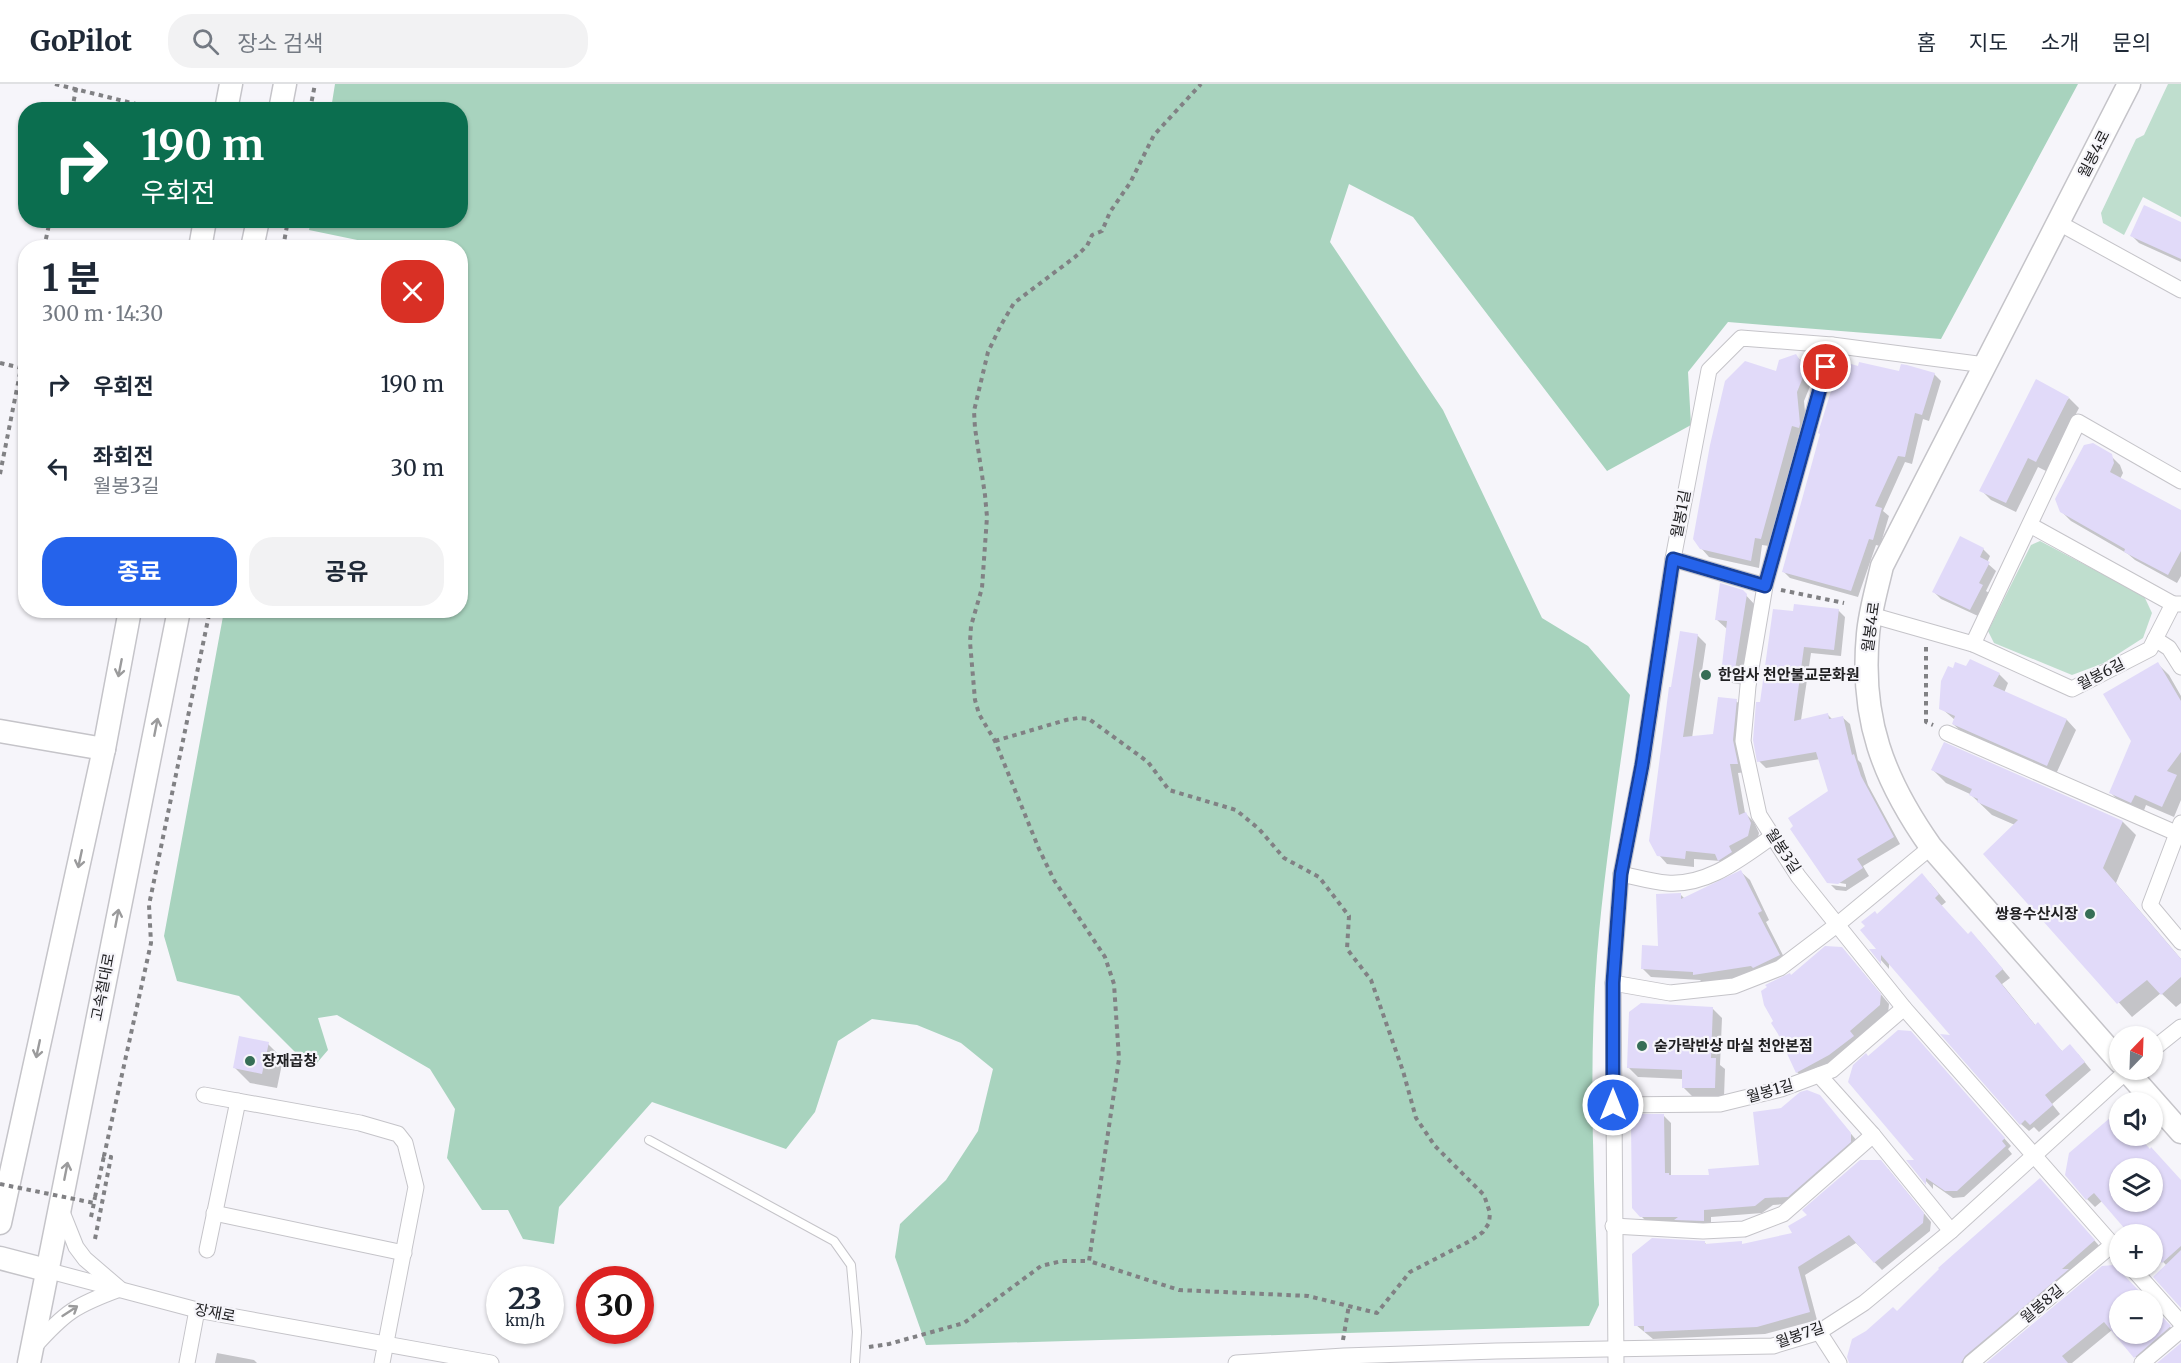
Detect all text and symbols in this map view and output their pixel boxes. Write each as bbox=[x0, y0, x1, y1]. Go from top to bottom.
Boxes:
search box bbox=[168, 14, 588, 68]
text: GoPilot bbox=[30, 23, 132, 59]
icon: search bbox=[189, 25, 222, 58]
text: 장소 검색 bbox=[237, 29, 323, 57]
text: 홈 bbox=[1917, 29, 1936, 56]
text: 지도 bbox=[1969, 29, 2008, 56]
text: 소개 bbox=[2041, 29, 2079, 56]
text: 문의 bbox=[2112, 29, 2151, 56]
text: 190 m bbox=[141, 119, 264, 171]
icon: right bbox=[42, 126, 120, 204]
street label: 월봉4로 bbox=[2074, 127, 2114, 181]
text: 우회전 bbox=[141, 175, 216, 209]
text: 1 분 bbox=[42, 256, 100, 301]
button: close bbox=[381, 260, 444, 323]
text: 300 m · 14:30 bbox=[42, 301, 163, 326]
pin bbox=[1800, 341, 1851, 392]
icon: arrive bbox=[1809, 350, 1842, 383]
icon: right bbox=[42, 368, 75, 401]
text: 190 m bbox=[381, 370, 444, 398]
text: 우회전 bbox=[93, 372, 154, 400]
text: 좌회전 bbox=[93, 442, 154, 470]
icon: left bbox=[42, 452, 75, 485]
text: 30 m bbox=[390, 454, 444, 482]
text: 월봉3길 bbox=[93, 473, 160, 498]
street label: 월봉1길 bbox=[1667, 488, 1694, 539]
button: 종료 bbox=[42, 537, 237, 606]
button: 공유 bbox=[249, 537, 444, 606]
street label: 월봉4로 bbox=[1858, 601, 1883, 653]
street label: 월봉6길 bbox=[2074, 654, 2128, 693]
one-way arrow bbox=[114, 658, 125, 677]
place label: 한암사 천안불교문화원 bbox=[1718, 665, 1860, 684]
marker: 한암사 천안불교문화원 bbox=[1699, 668, 1713, 682]
one-way arrow bbox=[151, 718, 162, 737]
street label: 월봉3길 bbox=[1762, 825, 1805, 877]
one-way arrow bbox=[74, 849, 85, 868]
place label: 쌍용수산시장 bbox=[1995, 904, 2078, 923]
marker: 쌍용수산시장 bbox=[2083, 907, 2097, 921]
one-way arrow bbox=[112, 909, 123, 928]
street label: 고속철대로 bbox=[87, 951, 118, 1023]
north arrow bbox=[2109, 1026, 2163, 1080]
map controls bbox=[2109, 1026, 2163, 1344]
place label: 숟가락반상 마실 천안본점 bbox=[1654, 1036, 1813, 1055]
one-way arrow bbox=[32, 1039, 43, 1059]
marker: 숟가락반상 마실 천안본점 bbox=[1635, 1039, 1649, 1053]
place label: 장재곱창 bbox=[262, 1051, 317, 1070]
marker: 장재곱창 bbox=[243, 1054, 257, 1068]
position arrow bbox=[1581, 1073, 1645, 1137]
street label: 월봉1길 bbox=[1744, 1075, 1796, 1106]
button: sound bbox=[2109, 1092, 2163, 1146]
button: layers bbox=[2109, 1158, 2163, 1212]
one-way arrow bbox=[61, 1162, 72, 1181]
button: + bbox=[2109, 1224, 2163, 1278]
speed limit sign: 30 bbox=[576, 1266, 654, 1344]
text: 23 bbox=[508, 1279, 542, 1317]
street label: 월봉8길 bbox=[2016, 1280, 2067, 1327]
button: − bbox=[2109, 1290, 2163, 1344]
street label: 장재로 bbox=[193, 1299, 237, 1326]
one-way arrow bbox=[62, 1305, 78, 1317]
text: km/h bbox=[505, 1311, 545, 1330]
street label: 월봉7길 bbox=[1773, 1317, 1827, 1352]

